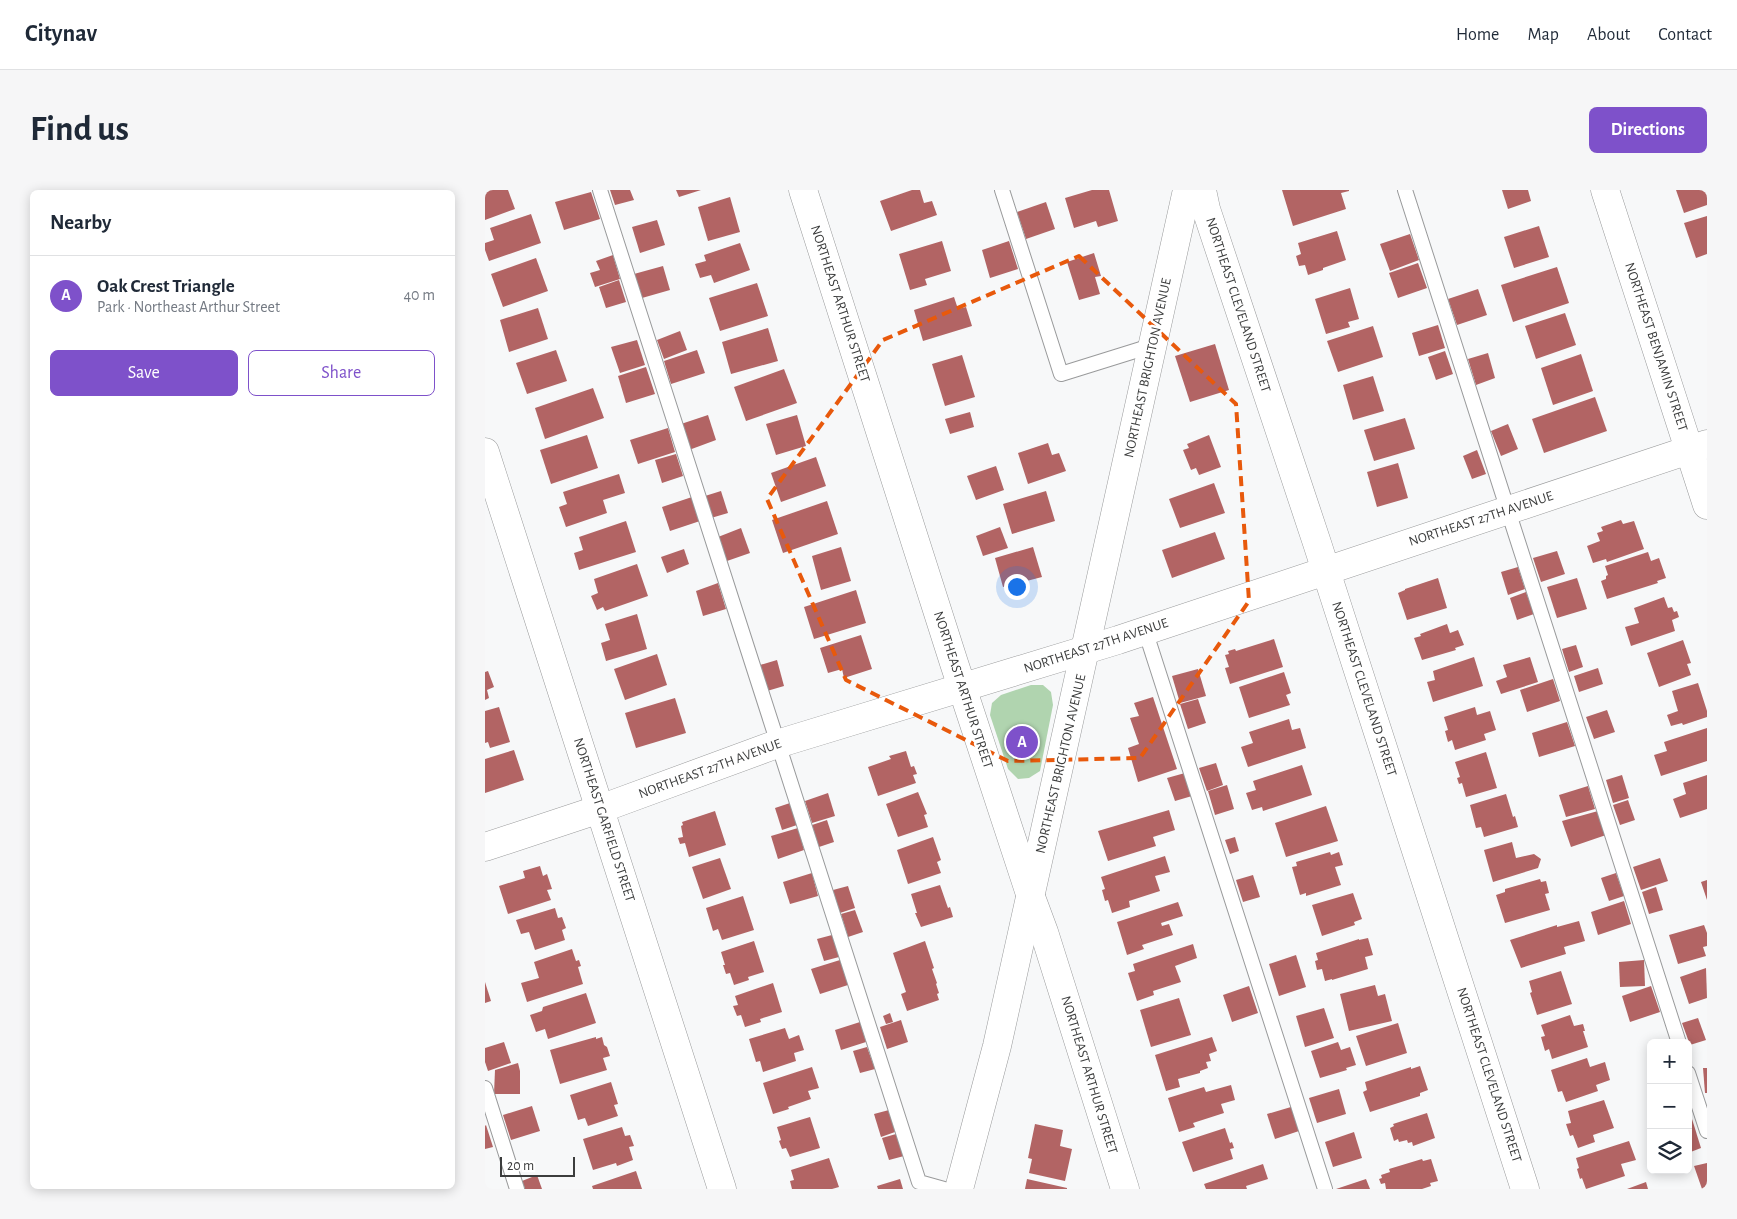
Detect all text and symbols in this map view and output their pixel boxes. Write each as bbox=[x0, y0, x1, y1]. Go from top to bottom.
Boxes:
text: Citynav bbox=[25, 22, 97, 46]
text: Home bbox=[1456, 26, 1499, 44]
text: Map bbox=[1527, 26, 1559, 44]
text: About bbox=[1587, 26, 1630, 44]
text: Contact bbox=[1658, 26, 1712, 44]
button: Directions bbox=[1589, 107, 1707, 153]
text: Find us bbox=[30, 112, 129, 147]
text: Nearby bbox=[50, 212, 111, 233]
street label: NORTHEAST CLEVELAND STREET bbox=[1203, 216, 1273, 394]
street label: NORTHEAST ARTHUR STREET bbox=[808, 224, 872, 384]
street label: NORTHEAST BENJAMIN STREET bbox=[1622, 261, 1690, 433]
text: Oak Crest Triangle bbox=[97, 277, 235, 296]
street label: NORTHEAST BRIGHTON AVENUE bbox=[1122, 277, 1174, 459]
text: A bbox=[61, 287, 71, 303]
text: 40 m bbox=[403, 287, 435, 303]
text: Park · Northeast Arthur Street bbox=[97, 299, 280, 315]
button: Save bbox=[50, 350, 238, 396]
button: Share bbox=[248, 350, 435, 396]
street label: NORTHEAST 27TH AVENUE bbox=[1407, 489, 1555, 549]
your location bbox=[1004, 574, 1030, 600]
street label: NORTHEAST CLEVELAND STREET bbox=[1329, 600, 1399, 778]
street label: NORTHEAST ARTHUR STREET bbox=[931, 610, 995, 770]
street label: NORTHEAST 27TH AVENUE bbox=[1022, 616, 1170, 676]
street label: NORTHEAST BRIGHTON AVENUE bbox=[1034, 673, 1089, 855]
pin: A bbox=[1006, 723, 1038, 761]
street label: NORTHEAST GARFIELD STREET bbox=[571, 736, 637, 904]
street label: NORTHEAST 27TH AVENUE bbox=[637, 737, 783, 801]
street label: NORTHEAST CLEVELAND STREET bbox=[1454, 986, 1524, 1164]
street label: NORTHEAST ARTHUR STREET bbox=[1058, 994, 1120, 1156]
map controls bbox=[1647, 1039, 1692, 1174]
button: + bbox=[1647, 1039, 1692, 1084]
button: − bbox=[1647, 1084, 1692, 1129]
button: layers bbox=[1647, 1129, 1692, 1174]
scale bar bbox=[500, 1154, 575, 1177]
text: 20 m bbox=[507, 1159, 534, 1173]

